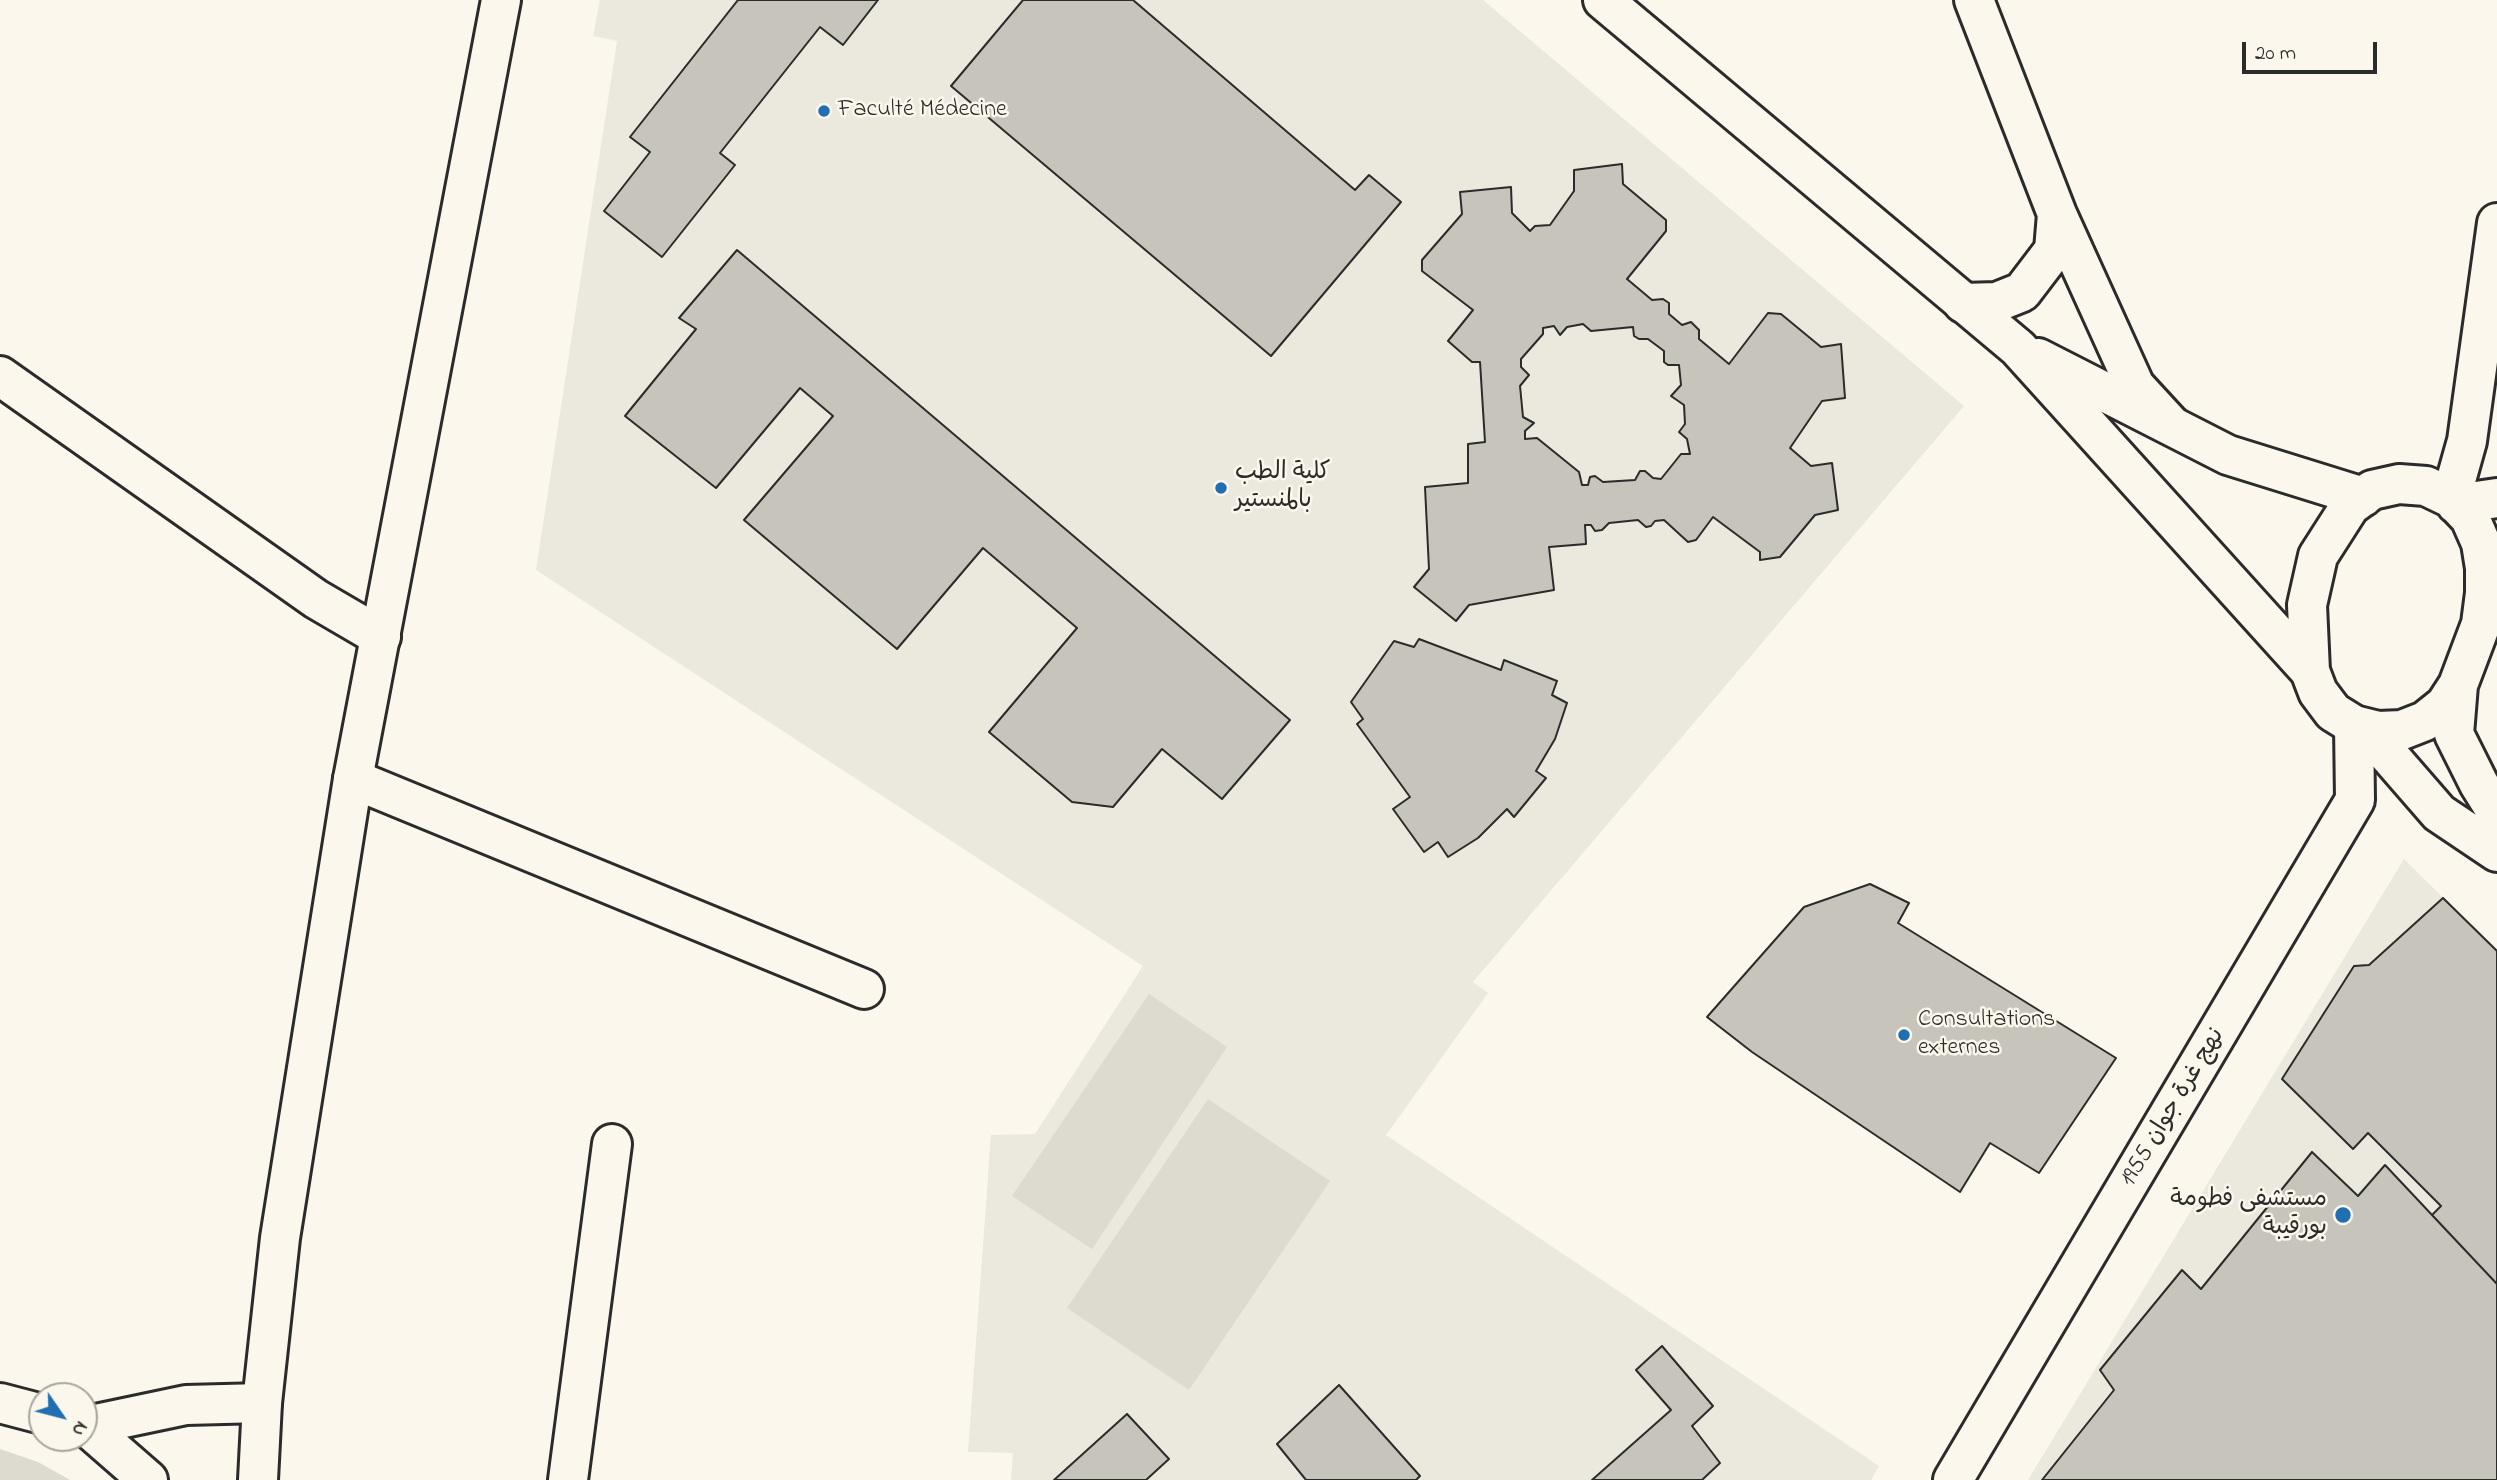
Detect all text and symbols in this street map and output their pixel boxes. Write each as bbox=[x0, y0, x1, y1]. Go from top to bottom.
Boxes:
scale bar bbox=[2245, 28, 2380, 72]
text: 20 m bbox=[2255, 39, 2296, 69]
place label: Faculté Médecine bbox=[838, 97, 1007, 125]
marker: Faculté Médecine bbox=[816, 103, 832, 119]
place label: كلية الطب بالمنستير bbox=[1235, 460, 1330, 516]
marker: كلية الطب بالمنستير bbox=[1213, 480, 1229, 496]
place label: Consultations externes bbox=[1918, 1007, 2055, 1063]
street label: نهج غرة جوان 1955 bbox=[2115, 1024, 2233, 1192]
marker: Consultations externes bbox=[1896, 1027, 1912, 1043]
place label: مستشفى فطومة بورقيبة bbox=[2170, 1187, 2327, 1243]
marker: مستشفى فطومة بورقيبة bbox=[2333, 1205, 2353, 1225]
north arrow bbox=[28, 1382, 98, 1452]
text: N bbox=[64, 1415, 94, 1441]

